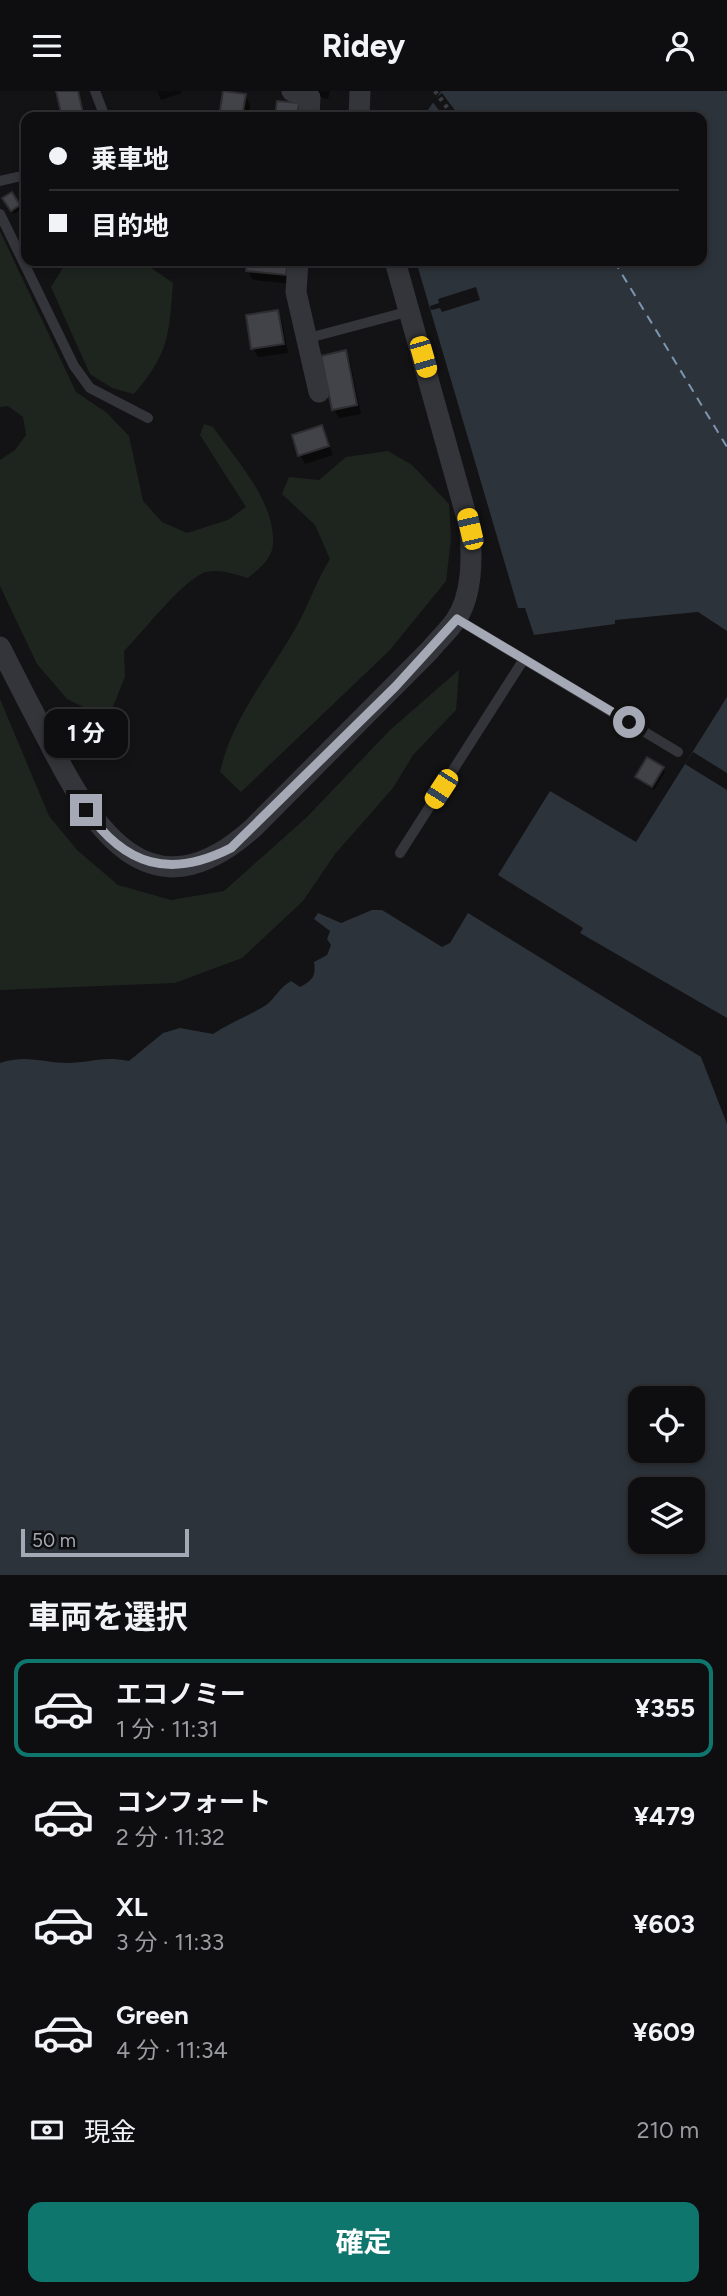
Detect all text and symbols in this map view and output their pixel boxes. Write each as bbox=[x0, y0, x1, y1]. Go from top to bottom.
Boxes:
icon: menu bbox=[28, 27, 66, 65]
text: Ridey bbox=[322, 27, 405, 65]
icon: person bbox=[661, 27, 699, 65]
text: 乗車地 bbox=[91, 143, 169, 175]
text: 目的地 bbox=[91, 210, 169, 242]
car bbox=[408, 334, 439, 380]
car bbox=[456, 506, 485, 552]
route start bbox=[613, 706, 645, 738]
callout: 1 分 bbox=[44, 709, 128, 757]
text: 1 分 bbox=[67, 719, 105, 747]
car bbox=[421, 766, 462, 812]
route end bbox=[70, 794, 102, 826]
map controls bbox=[628, 1386, 705, 1554]
button: locate bbox=[628, 1386, 705, 1463]
button: layers bbox=[628, 1477, 705, 1554]
scale bar bbox=[21, 1526, 189, 1558]
text: 50 m bbox=[32, 1529, 76, 1552]
text: 車両を選択 bbox=[28, 1598, 188, 1636]
icon: car bbox=[32, 1677, 95, 1740]
text: エコノミー bbox=[116, 1678, 246, 1710]
text: ¥355 bbox=[635, 1692, 695, 1724]
text: 1 分 · 11:31 bbox=[116, 1715, 218, 1743]
icon: car bbox=[32, 1785, 95, 1848]
text: コンフォート bbox=[116, 1786, 271, 1818]
text: ¥479 bbox=[634, 1800, 695, 1832]
text: 2 分 · 11:32 bbox=[116, 1823, 225, 1851]
text: XL bbox=[116, 1891, 148, 1923]
icon: car bbox=[32, 1893, 95, 1956]
text: ¥603 bbox=[633, 1908, 695, 1940]
text: 3 分 · 11:33 bbox=[116, 1928, 224, 1956]
text: Green bbox=[116, 1999, 189, 2031]
icon: car bbox=[32, 2001, 95, 2064]
text: ¥609 bbox=[632, 2016, 695, 2048]
text: 4 分 · 11:34 bbox=[116, 2036, 228, 2064]
icon: cash bbox=[28, 2111, 66, 2149]
text: 現金 bbox=[84, 2116, 136, 2148]
text: 210 m bbox=[637, 2116, 699, 2144]
button: 確定 bbox=[28, 2202, 699, 2282]

